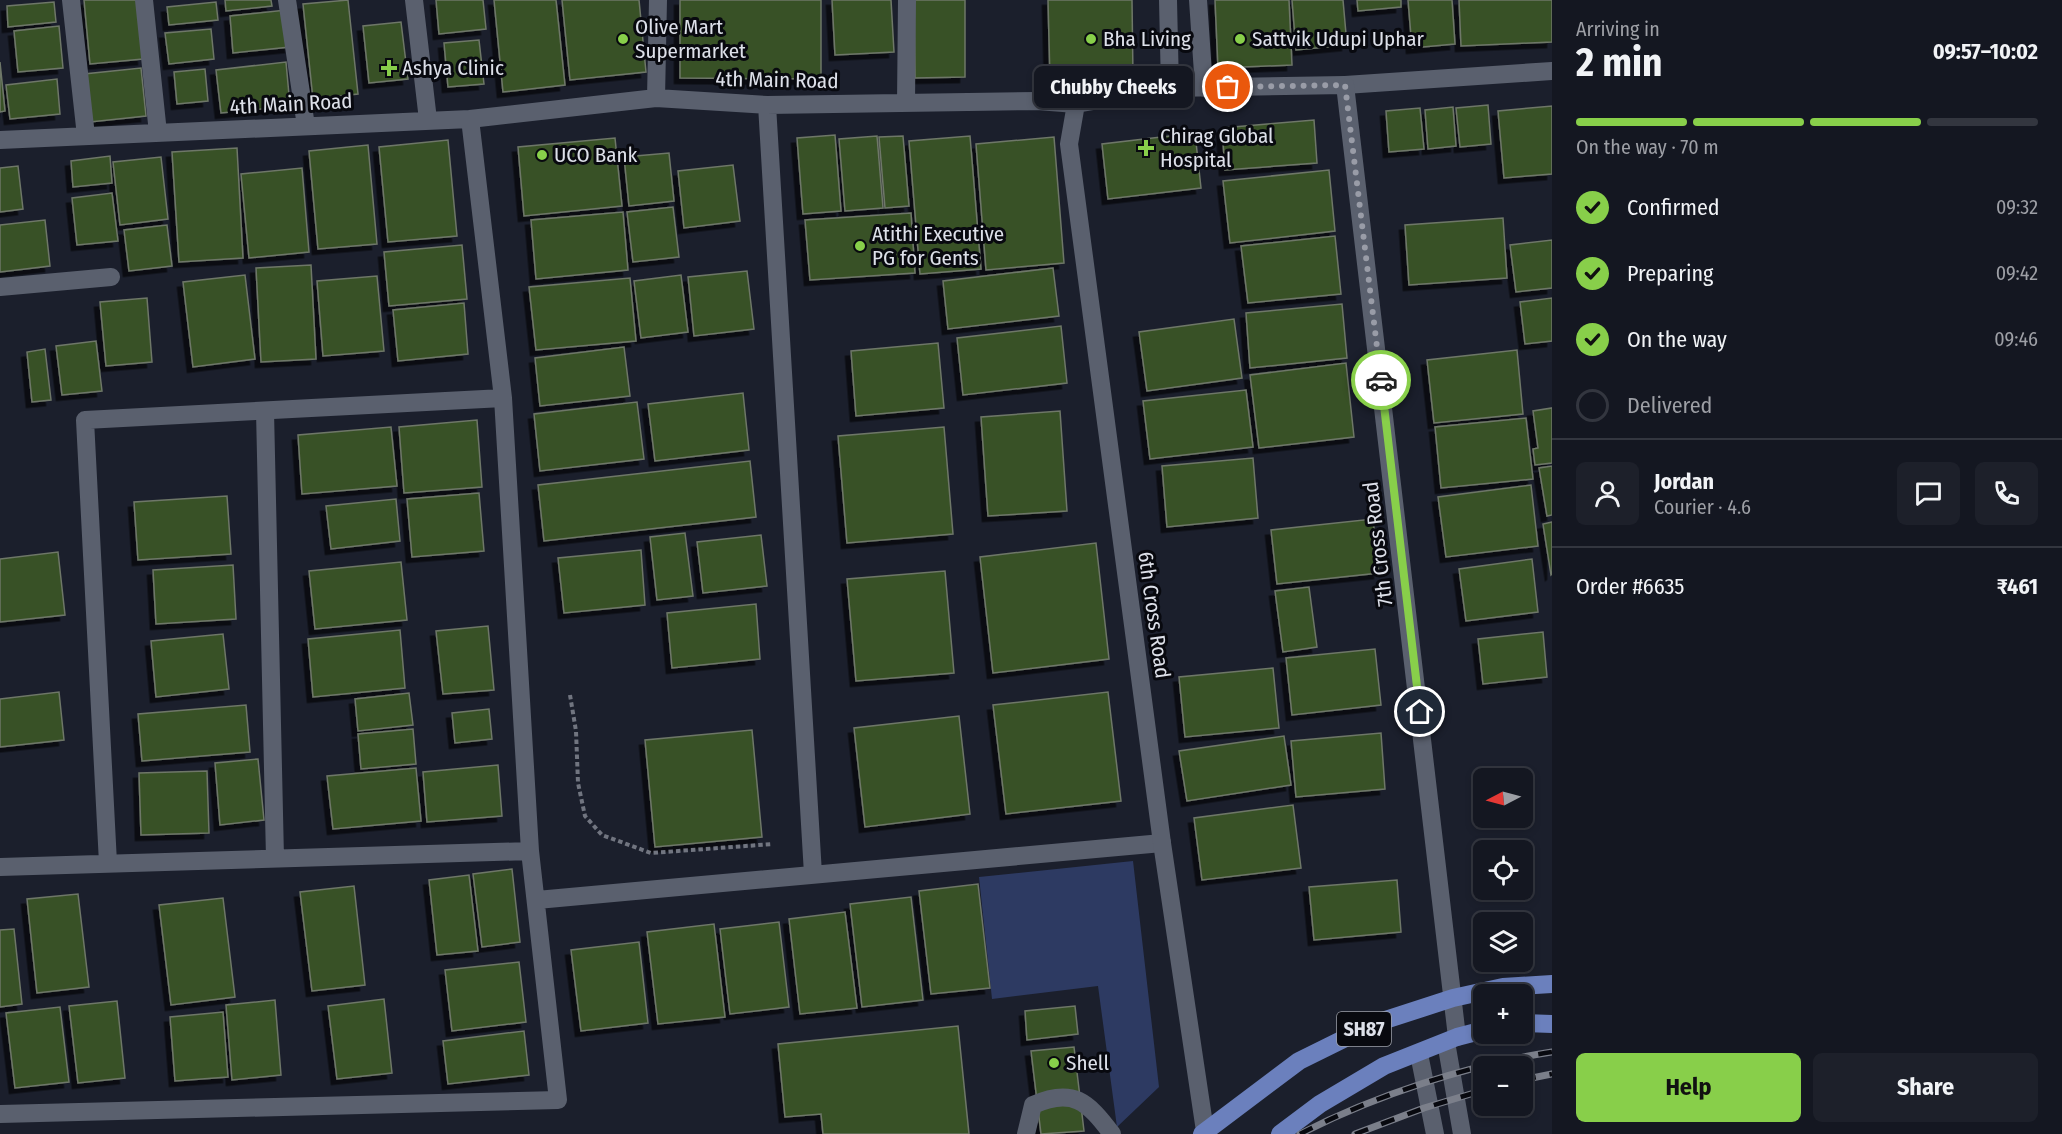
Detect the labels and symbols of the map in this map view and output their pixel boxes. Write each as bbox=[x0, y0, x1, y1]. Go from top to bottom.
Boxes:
place label: Olive Mart Supermarket bbox=[635, 14, 746, 64]
place label: Bha Living bbox=[1103, 26, 1191, 52]
place label: Sattvik Udupi Uphar bbox=[1252, 26, 1425, 52]
marker: Olive Mart Supermarket bbox=[616, 32, 630, 46]
marker: Bha Living bbox=[1084, 32, 1098, 46]
marker: Sattvik Udupi Uphar bbox=[1233, 32, 1247, 46]
place label: Ashya Clinic bbox=[402, 55, 504, 81]
marker: Ashya Clinic bbox=[380, 59, 398, 77]
pin bbox=[1202, 61, 1253, 112]
street label: 4th Main Road bbox=[715, 66, 839, 94]
callout: Chubby Cheeks bbox=[1033, 66, 1192, 108]
street label: 4th Main Road bbox=[229, 88, 353, 120]
place label: Chirag Global Hospital bbox=[1160, 123, 1274, 173]
marker: Chirag Global Hospital bbox=[1137, 139, 1155, 157]
place label: UCO Bank bbox=[554, 142, 638, 168]
marker: UCO Bank bbox=[535, 148, 549, 162]
place label: Atithi Executive PG for Gents bbox=[872, 221, 1004, 271]
marker: Atithi Executive PG for Gents bbox=[853, 239, 867, 253]
courier bbox=[1351, 350, 1411, 410]
street label: 7th Cross Road bbox=[1357, 480, 1399, 608]
street label: 6th Cross Road bbox=[1132, 550, 1176, 680]
pin bbox=[1394, 686, 1445, 737]
north arrow bbox=[1473, 768, 1533, 828]
road number: SH87 bbox=[1337, 1012, 1391, 1046]
place label: Shell bbox=[1066, 1050, 1109, 1076]
marker: Shell bbox=[1047, 1056, 1061, 1070]

